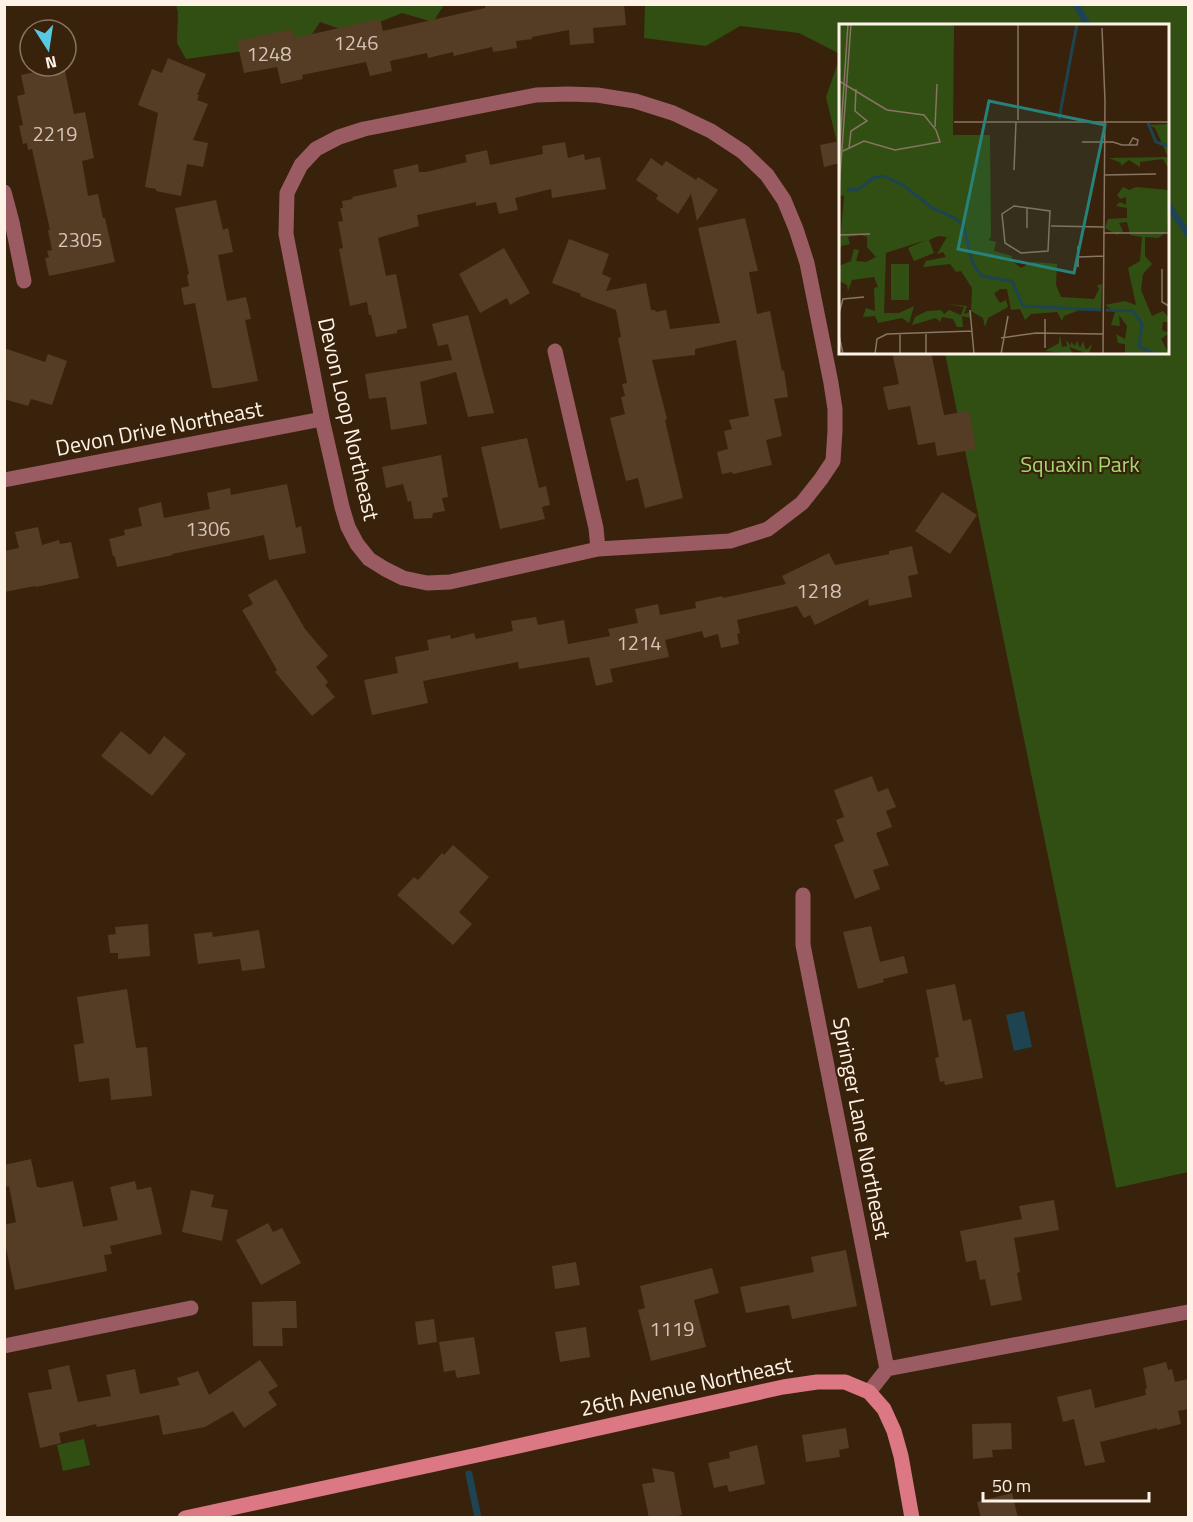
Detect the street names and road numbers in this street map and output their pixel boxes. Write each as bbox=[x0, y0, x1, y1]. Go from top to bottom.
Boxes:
street label: Devon Loop Northeast bbox=[309, 314, 389, 524]
street label: Devon Drive Northeast bbox=[53, 391, 266, 465]
street label: Springer Lane Northeast bbox=[824, 1014, 900, 1242]
street label: 26th Avenue Northeast bbox=[577, 1347, 796, 1425]

